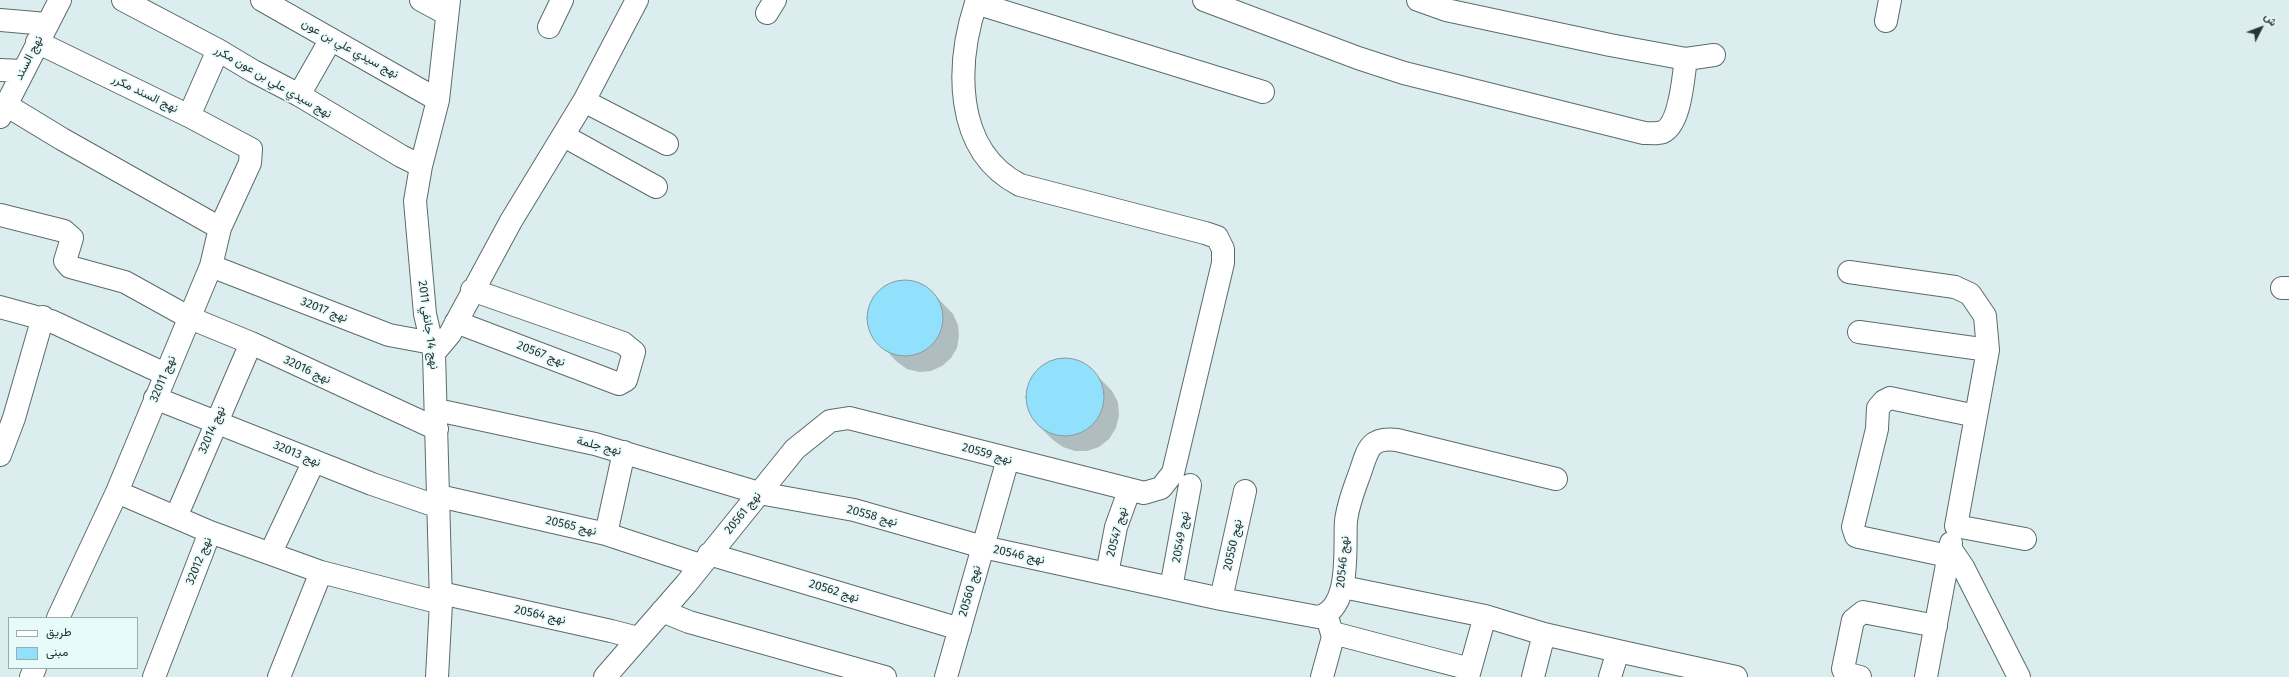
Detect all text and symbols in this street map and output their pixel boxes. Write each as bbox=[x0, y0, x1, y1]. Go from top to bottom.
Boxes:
north arrow bbox=[2241, 8, 2281, 48]
text: ش bbox=[2261, 10, 2280, 29]
street label: نهج سيدي علي بن عون bbox=[299, 16, 401, 82]
street label: نهج السند bbox=[12, 34, 46, 82]
street label: نهج سيدي علي بن عون مكرر bbox=[212, 42, 334, 122]
street label: نهج السند مكرر bbox=[110, 72, 180, 116]
street label: نهج 14 جانفي 2011 bbox=[415, 280, 441, 370]
street label: نهج 32017 bbox=[298, 294, 350, 326]
street label: نهج 20567 bbox=[515, 338, 567, 370]
street label: نهج 32016 bbox=[281, 353, 333, 387]
street label: نهج 32011 bbox=[147, 354, 179, 404]
street label: نهج 32014 bbox=[195, 404, 229, 456]
street label: نهج جلمة bbox=[575, 433, 623, 459]
street label: نهج 32013 bbox=[271, 438, 323, 470]
street label: نهج 20559 bbox=[960, 440, 1014, 468]
street label: نهج 20561 bbox=[722, 489, 764, 537]
street label: نهج 20558 bbox=[845, 502, 899, 530]
street label: نهج 20547 bbox=[1103, 506, 1131, 558]
street label: نهج 20549 bbox=[1169, 510, 1193, 564]
street label: نهج 20565 bbox=[544, 513, 598, 539]
street label: نهج 20550 bbox=[1221, 518, 1245, 572]
street label: نهج 32012 bbox=[183, 535, 215, 587]
street label: نهج 20546 bbox=[1334, 535, 1352, 589]
street label: نهج 20546 bbox=[992, 543, 1046, 567]
street label: نهج 20560 bbox=[956, 564, 984, 618]
street label: نهج 20562 bbox=[807, 577, 861, 605]
street label: نهج 20564 bbox=[513, 603, 567, 627]
legend bbox=[8, 617, 138, 669]
text: طريق bbox=[46, 625, 71, 639]
text: مبنى bbox=[46, 645, 68, 659]

